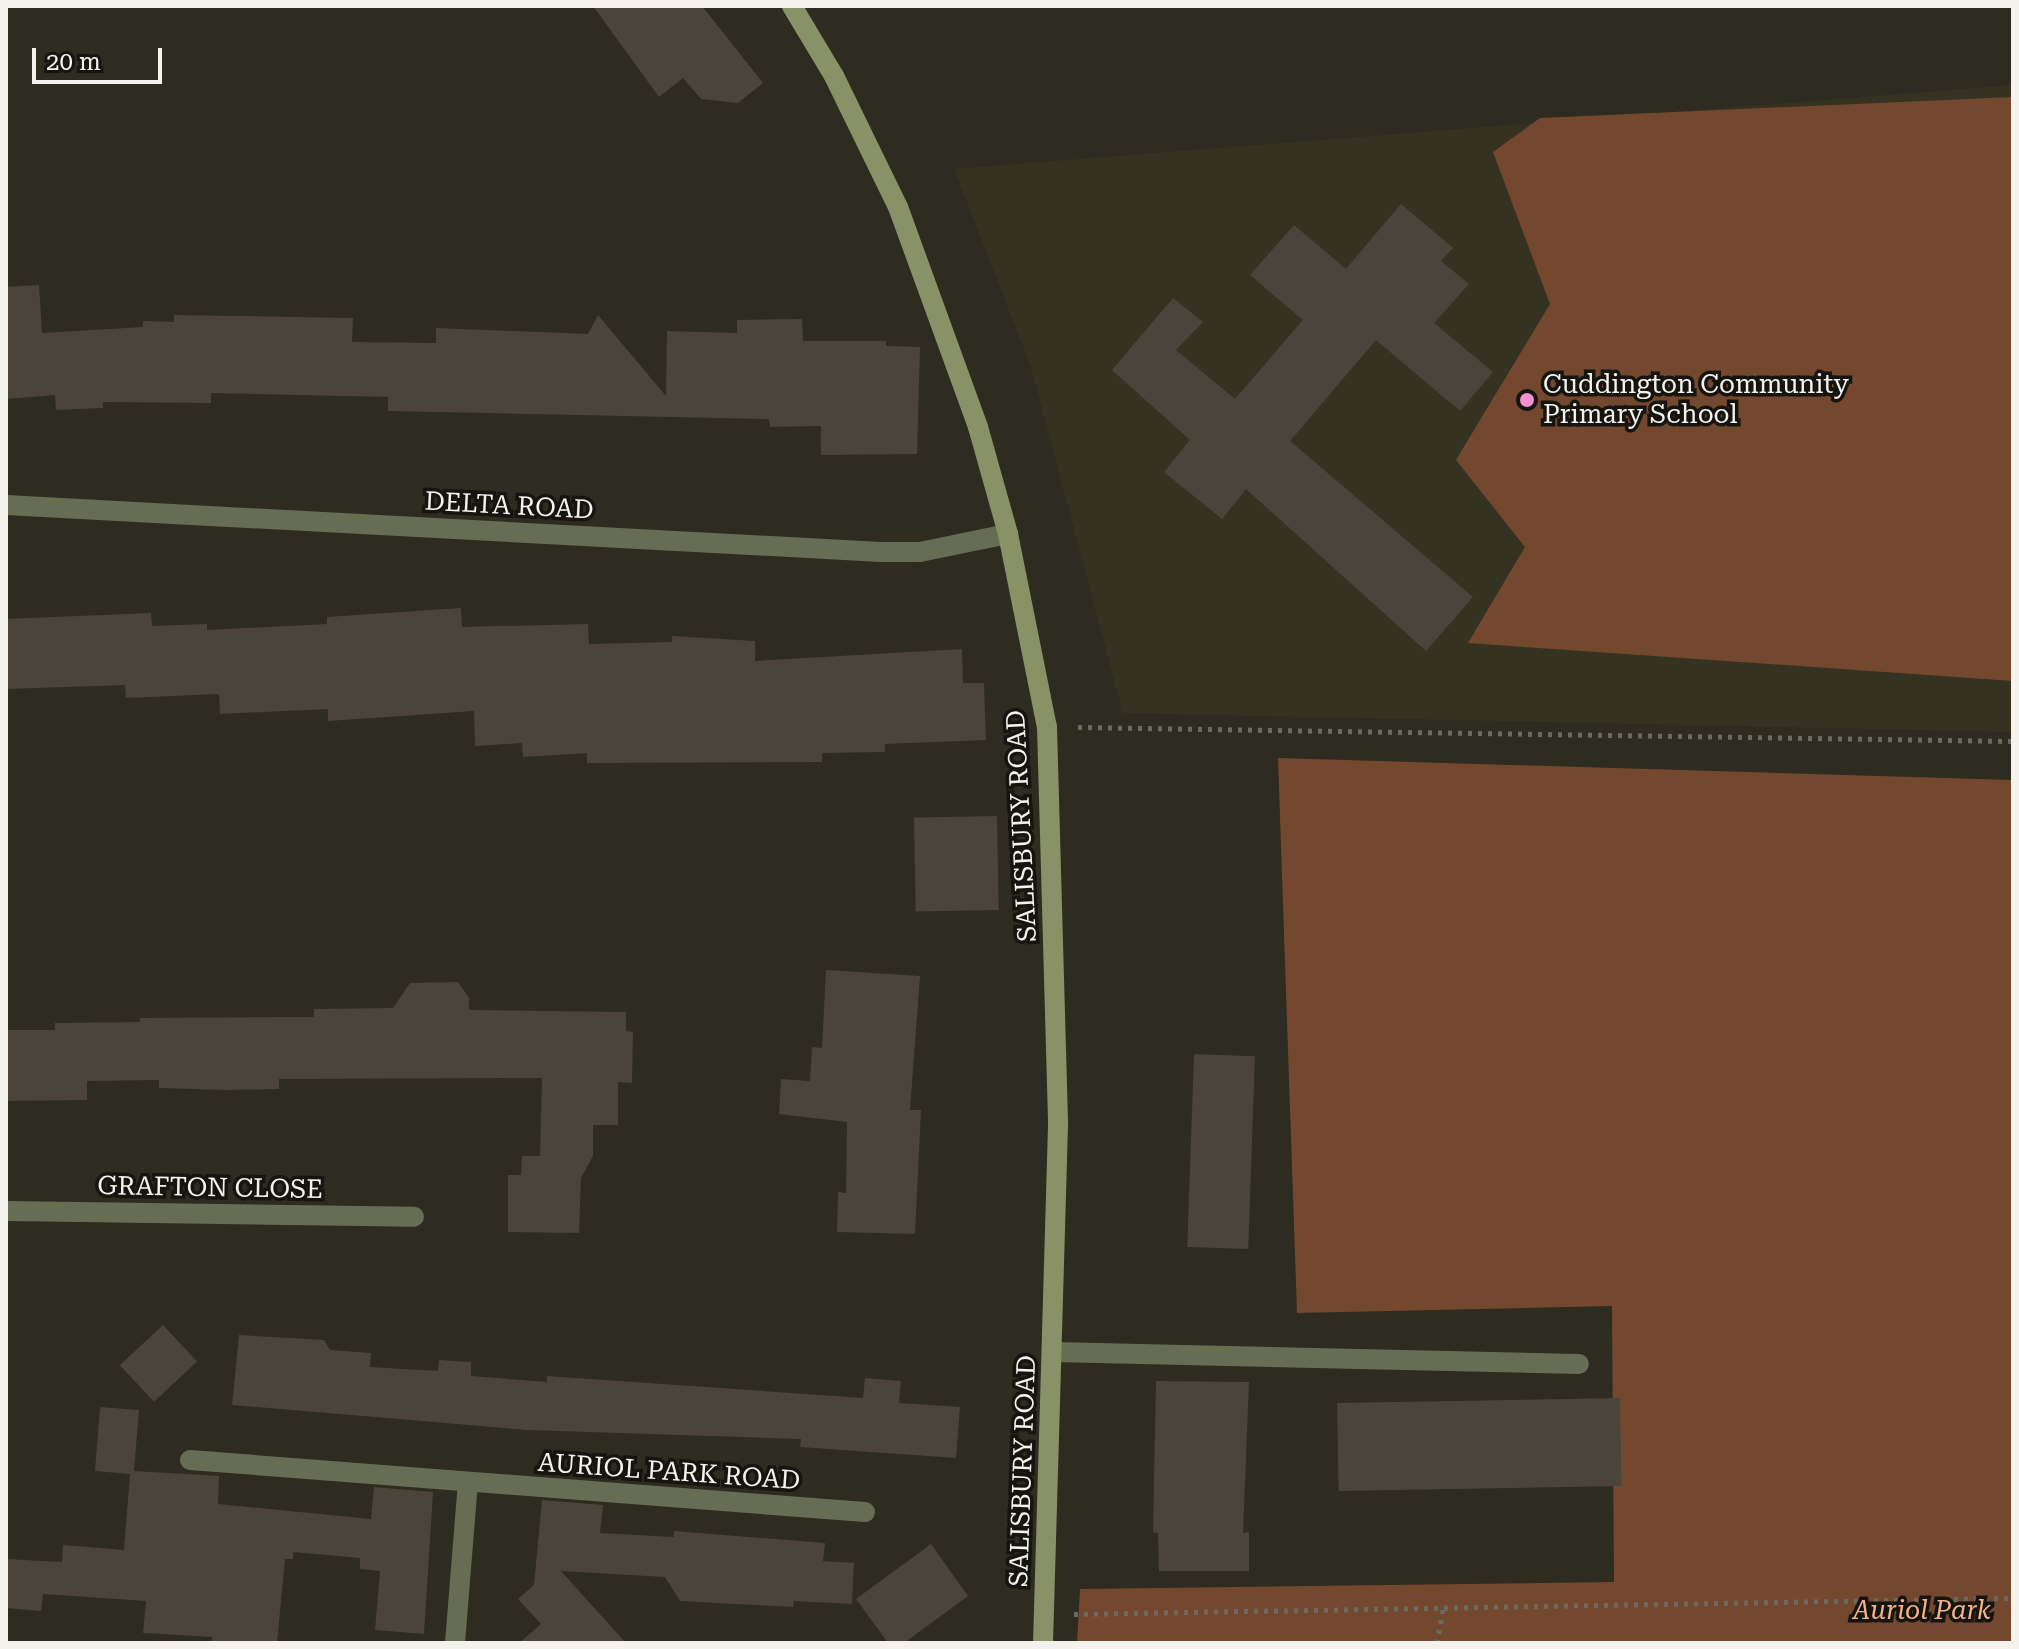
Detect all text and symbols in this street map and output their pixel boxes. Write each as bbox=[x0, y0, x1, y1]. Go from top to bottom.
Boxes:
scale bar bbox=[36, 32, 166, 82]
text: 20 m bbox=[46, 48, 101, 76]
place label: Cuddington Community Primary School bbox=[1543, 369, 1849, 430]
marker: Cuddington Community Primary School bbox=[1518, 391, 1536, 409]
street label: DELTA ROAD bbox=[424, 486, 594, 526]
street label: SALISBURY ROAD bbox=[1000, 709, 1044, 943]
street label: GRAFTON CLOSE bbox=[97, 1170, 323, 1206]
street label: SALISBURY ROAD bbox=[1003, 1355, 1043, 1587]
street label: AURIOL PARK ROAD bbox=[537, 1447, 801, 1497]
park label: Auriol Park bbox=[1853, 1595, 1991, 1627]

